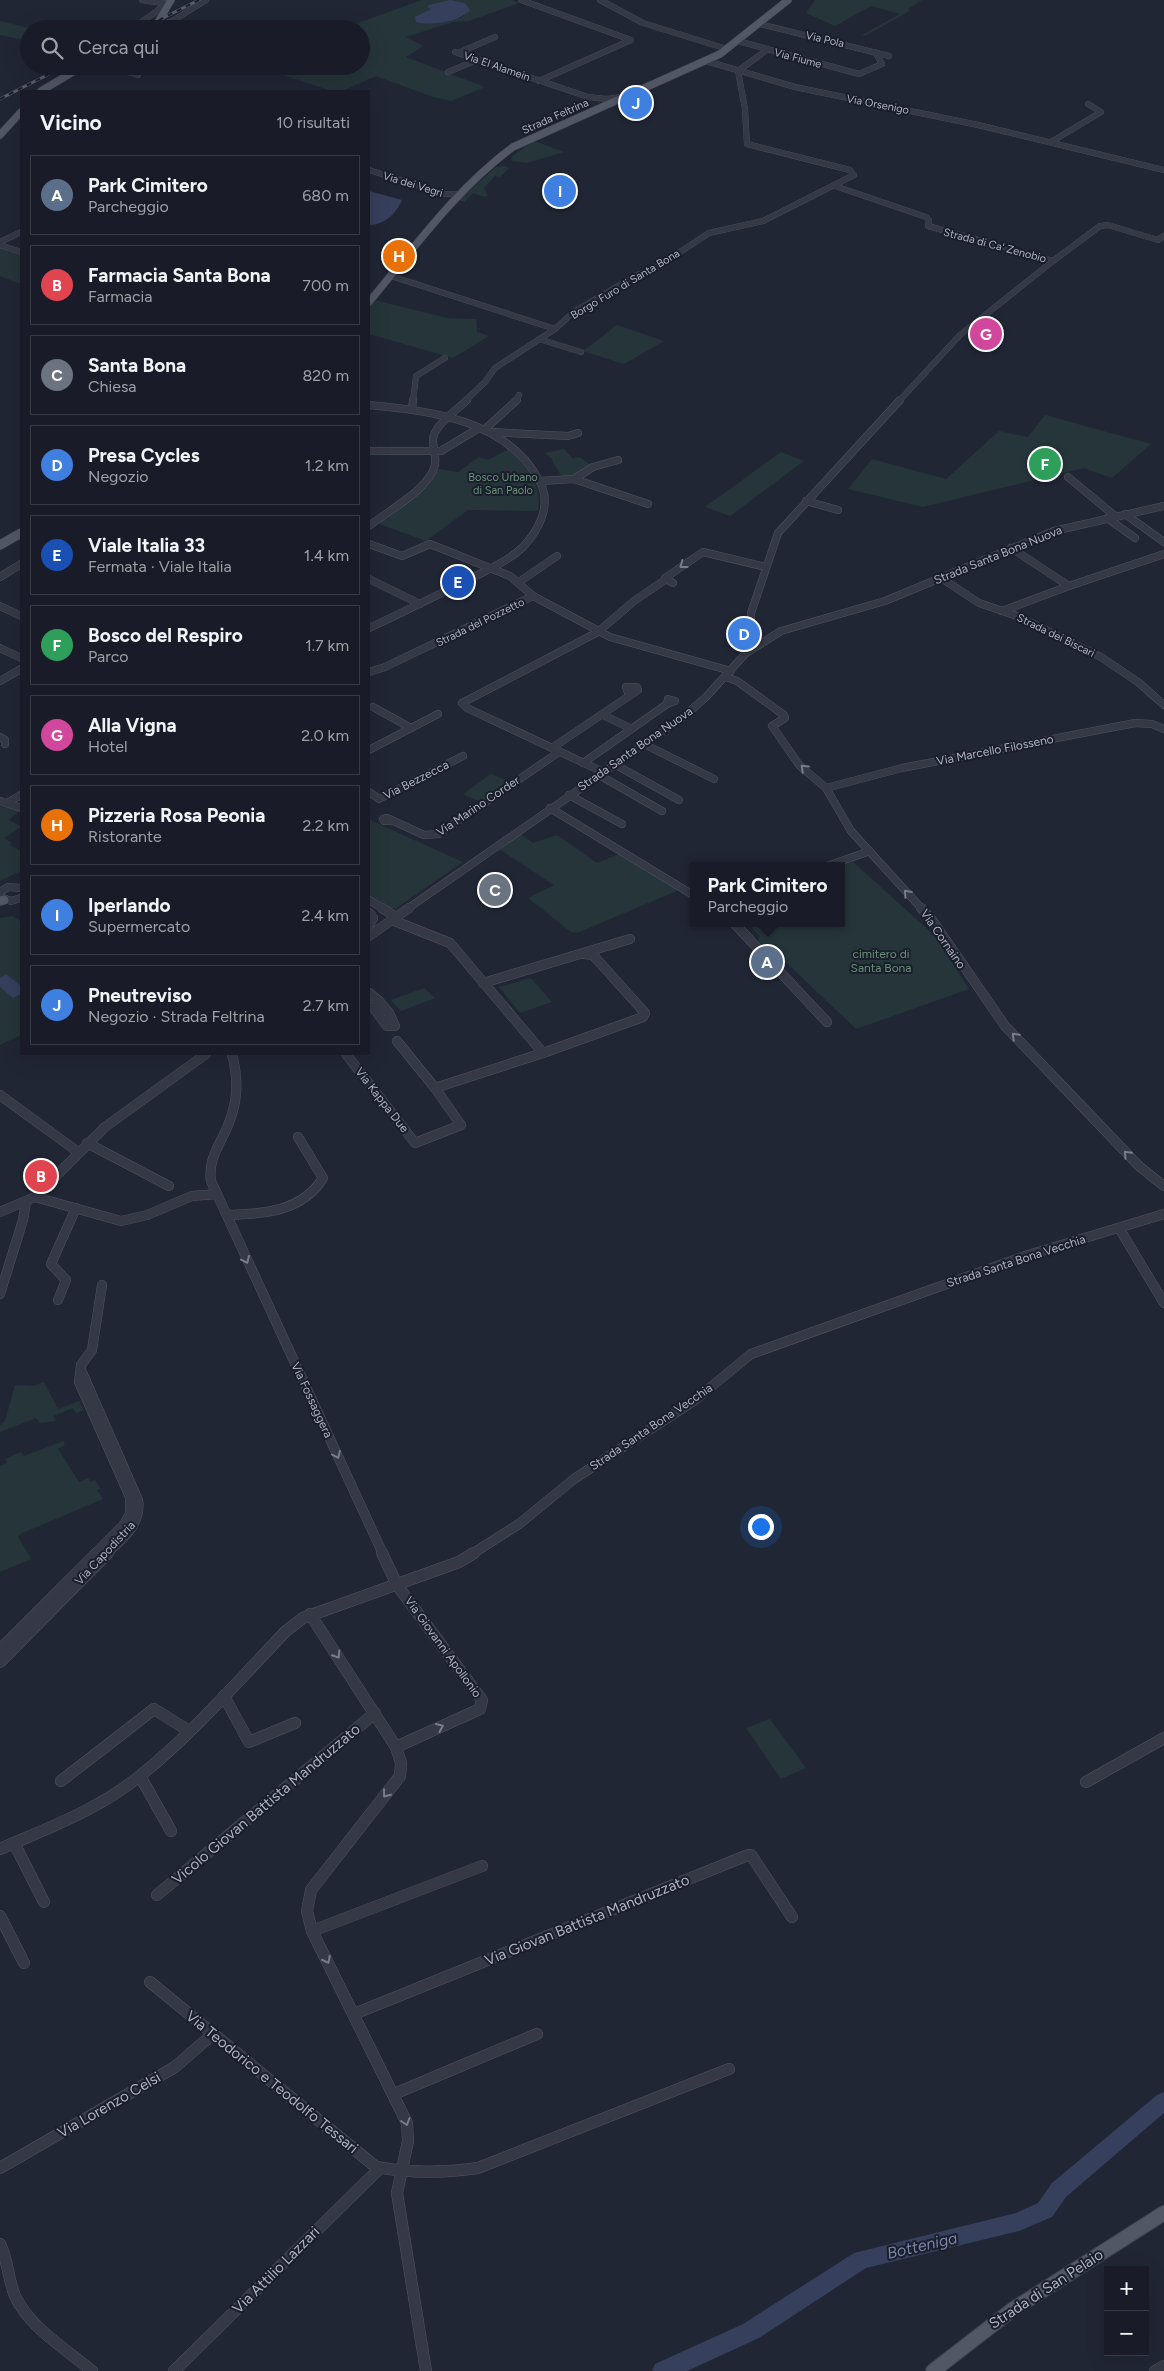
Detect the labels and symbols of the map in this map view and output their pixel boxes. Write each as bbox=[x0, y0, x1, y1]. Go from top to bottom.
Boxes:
street label: Via Pola bbox=[804, 29, 845, 50]
street label: Via Fiume bbox=[773, 46, 823, 71]
street label: Via El Alamein bbox=[462, 49, 532, 84]
pin: J bbox=[620, 84, 652, 122]
street label: Via Orsenigo bbox=[846, 92, 910, 117]
street label: Strada Feltrina bbox=[520, 96, 591, 137]
street label: Via dei Vegri bbox=[381, 169, 444, 200]
pin: I bbox=[544, 172, 576, 210]
street label: Strada di Ca' Zenobio bbox=[942, 225, 1048, 265]
pin: H bbox=[383, 237, 415, 275]
street label: Borgo Furo di Santa Bona bbox=[568, 247, 682, 322]
pin: G bbox=[970, 315, 1002, 353]
pin: F bbox=[1029, 445, 1061, 483]
park label: Bosco Urbano di San Paolo bbox=[468, 471, 538, 497]
street label: Strada Santa Bona Nuova bbox=[932, 523, 1064, 587]
one-way arrow bbox=[680, 559, 689, 567]
pin: E bbox=[442, 563, 474, 601]
street label: Strada del Pozzetto bbox=[434, 595, 527, 649]
street label: Strada dei Biscari bbox=[1015, 611, 1097, 660]
pin: D bbox=[728, 615, 760, 653]
street label: Strada Santa Bona Nuova bbox=[575, 704, 695, 794]
street label: Via Marcello Filosseno bbox=[935, 732, 1055, 768]
street label: Via Bezzecca bbox=[381, 758, 451, 802]
one-way arrow bbox=[801, 765, 810, 774]
street label: Via Marino Corder bbox=[434, 773, 522, 839]
pin: C bbox=[479, 871, 511, 909]
one-way arrow bbox=[904, 889, 913, 898]
street label: Via Cornaino bbox=[917, 907, 969, 971]
pin: A bbox=[751, 943, 783, 981]
park label: cimitero di Santa Bona bbox=[851, 947, 911, 975]
one-way arrow bbox=[1012, 1033, 1021, 1042]
street label: Via Kappa Due bbox=[352, 1065, 412, 1136]
one-way arrow bbox=[1124, 1150, 1133, 1159]
pin: B bbox=[25, 1157, 57, 1195]
street label: Strada Santa Bona Vecchia bbox=[945, 1232, 1087, 1290]
one-way arrow bbox=[240, 1255, 251, 1264]
street label: Via Fossaggera bbox=[288, 1360, 336, 1440]
street label: Strada Santa Bona Vecchia bbox=[587, 1381, 715, 1473]
one-way arrow bbox=[331, 1450, 342, 1459]
your location bbox=[748, 1514, 774, 1540]
street label: Via Capodistria bbox=[72, 1518, 138, 1588]
street label: Via Giovanni Apollonio bbox=[402, 1594, 484, 1700]
one-way arrow bbox=[331, 1649, 340, 1659]
street label: Vicolo Giovan Battista Mandruzzato bbox=[168, 1720, 364, 1888]
one-way arrow bbox=[435, 1722, 444, 1733]
one-way arrow bbox=[383, 1788, 391, 1797]
street label: Via Giovan Battista Mandruzzato bbox=[482, 1870, 692, 1969]
one-way arrow bbox=[321, 1955, 331, 1964]
street label: Via Teodorico e Teodolfo Tessari bbox=[182, 2007, 362, 2157]
street label: Via Lorenzo Celsi bbox=[54, 2068, 164, 2142]
one-way arrow bbox=[400, 2117, 410, 2126]
street label: Via Attilio Lazzari bbox=[229, 2223, 323, 2317]
water label: Botteniga bbox=[885, 2228, 959, 2263]
street label: Strada di San Pelaio bbox=[986, 2245, 1107, 2333]

